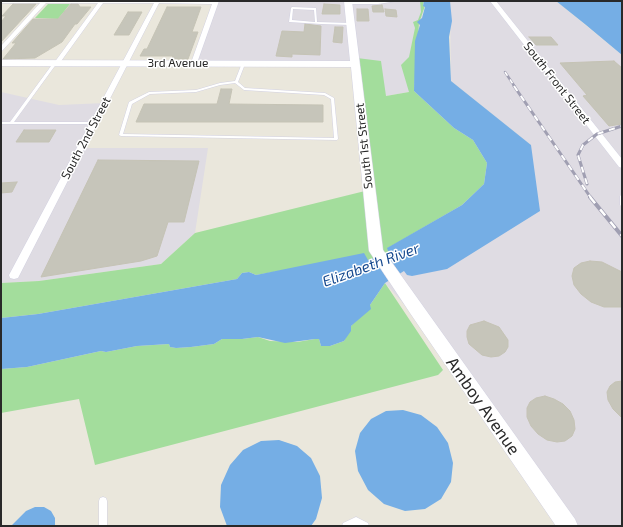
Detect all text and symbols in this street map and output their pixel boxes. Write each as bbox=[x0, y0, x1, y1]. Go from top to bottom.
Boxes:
street label: South Front Street bbox=[521, 39, 593, 127]
street label: 3rd Avenue bbox=[147, 56, 209, 70]
street label: South 2nd Street bbox=[58, 94, 114, 182]
street label: South 1st Street bbox=[352, 102, 376, 190]
water label: Elizabeth River bbox=[320, 239, 422, 291]
street label: Amboy Avenue bbox=[442, 353, 524, 459]

